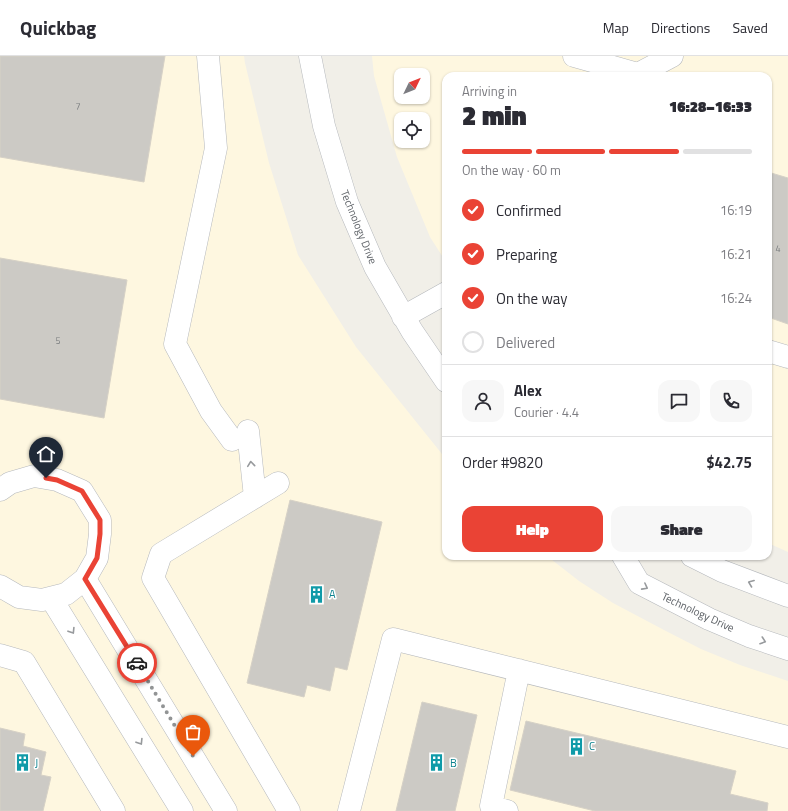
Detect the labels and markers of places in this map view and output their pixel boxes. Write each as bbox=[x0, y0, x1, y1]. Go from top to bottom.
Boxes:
pin bbox=[29, 437, 63, 478]
building icon: A bbox=[306, 584, 326, 604]
place label: A bbox=[329, 586, 336, 602]
pin bbox=[176, 715, 210, 756]
building icon: C bbox=[566, 736, 586, 756]
place label: C bbox=[589, 738, 595, 754]
building icon: J bbox=[12, 753, 32, 773]
building icon: B bbox=[427, 753, 447, 773]
place label: J bbox=[35, 755, 38, 771]
place label: B bbox=[450, 755, 457, 771]

